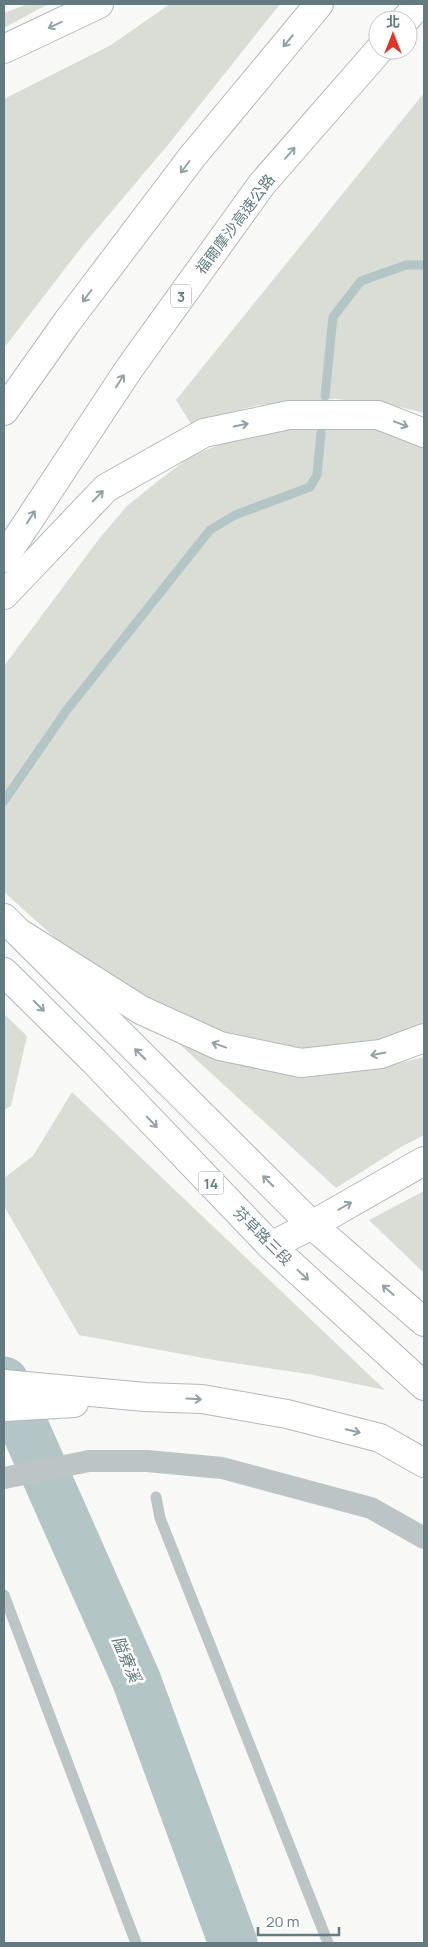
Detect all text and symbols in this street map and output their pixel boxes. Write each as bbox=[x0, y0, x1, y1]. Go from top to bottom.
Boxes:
north arrow bbox=[368, 10, 418, 60]
text: 北 bbox=[386, 12, 400, 31]
one-way arrow bbox=[48, 20, 63, 30]
one-way arrow bbox=[283, 35, 294, 48]
one-way arrow bbox=[284, 146, 296, 159]
one-way arrow bbox=[180, 160, 190, 174]
street label: 福爾摩沙高速公路 bbox=[191, 170, 279, 278]
road number: 3 bbox=[171, 284, 191, 308]
one-way arrow bbox=[81, 289, 92, 302]
one-way arrow bbox=[115, 375, 125, 389]
one-way arrow bbox=[233, 420, 249, 429]
one-way arrow bbox=[393, 420, 408, 429]
one-way arrow bbox=[92, 490, 104, 503]
one-way arrow bbox=[25, 510, 36, 524]
one-way arrow bbox=[32, 1000, 44, 1012]
one-way arrow bbox=[211, 1040, 227, 1049]
one-way arrow bbox=[134, 1047, 146, 1060]
one-way arrow bbox=[371, 1049, 387, 1059]
one-way arrow bbox=[146, 1116, 158, 1128]
road number: 14 bbox=[198, 1172, 224, 1194]
one-way arrow bbox=[262, 1174, 274, 1187]
one-way arrow bbox=[337, 1201, 351, 1211]
street label: 芬草路三段 bbox=[229, 1202, 297, 1270]
one-way arrow bbox=[297, 1269, 310, 1281]
one-way arrow bbox=[381, 1285, 394, 1296]
one-way arrow bbox=[186, 1395, 202, 1404]
one-way arrow bbox=[345, 1427, 361, 1436]
water label: 隘寮溪 bbox=[107, 1633, 147, 1687]
scale bar bbox=[258, 1904, 339, 1936]
text: 20 m bbox=[266, 1911, 299, 1932]

